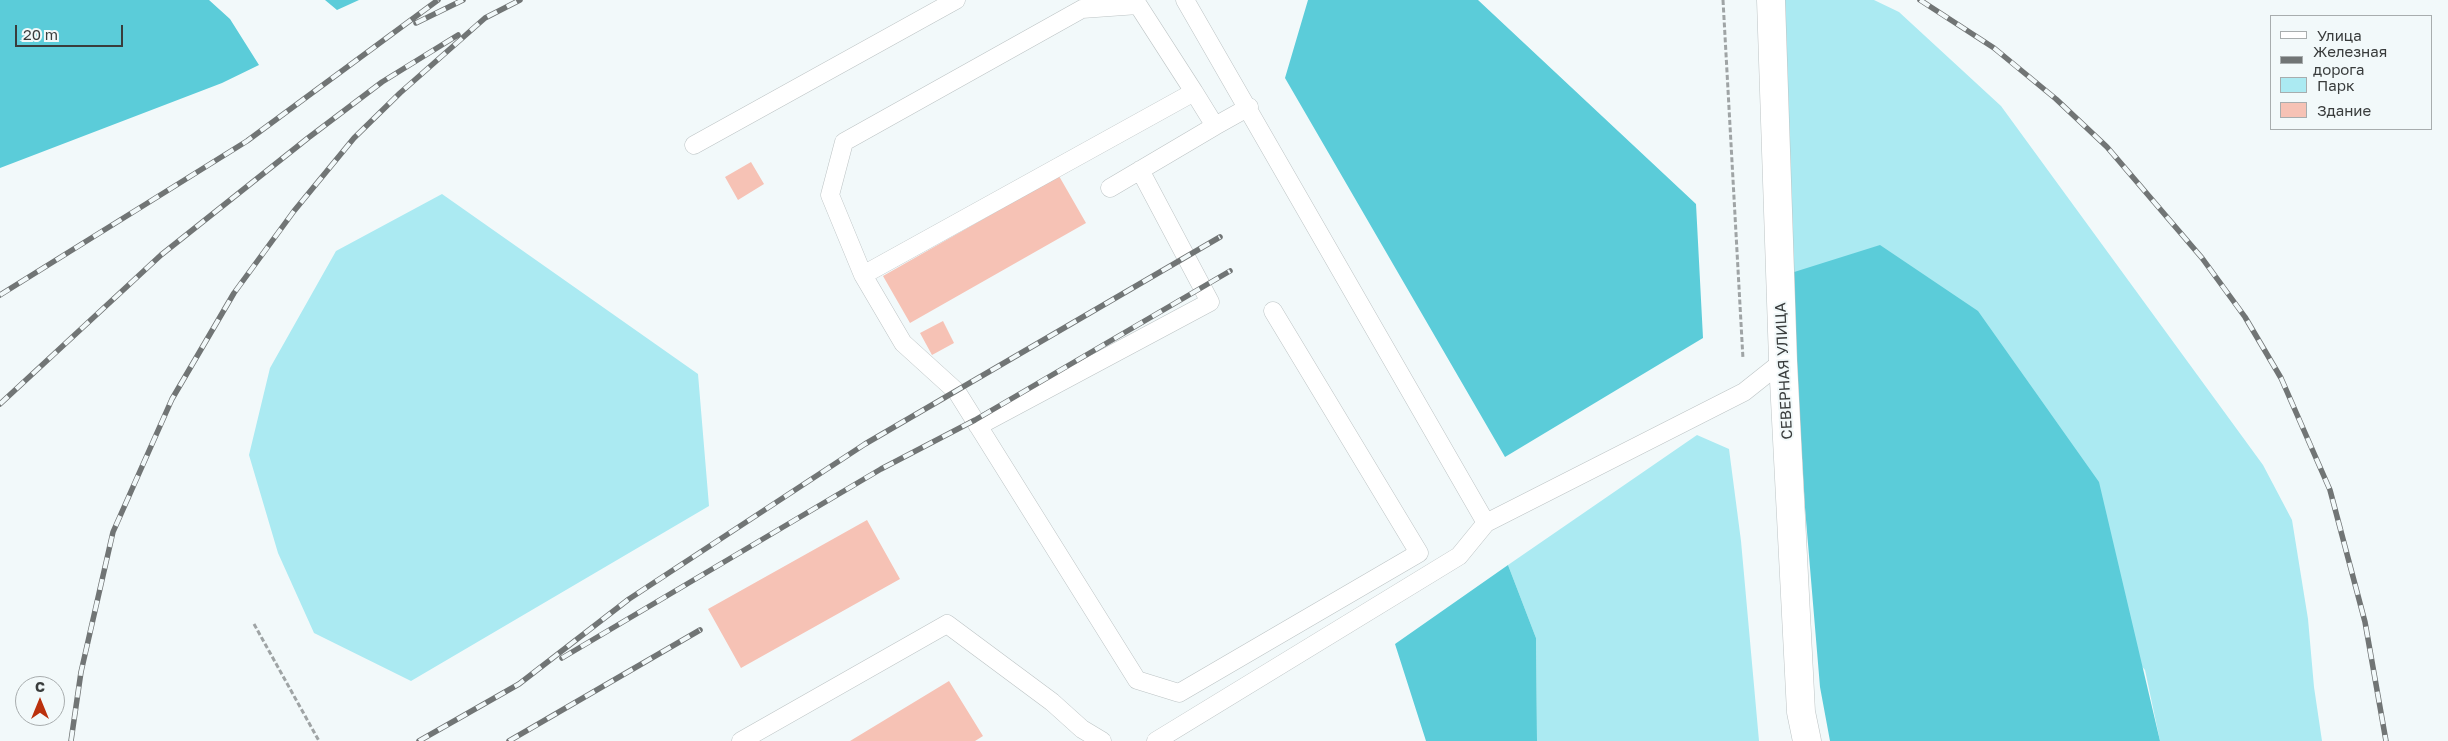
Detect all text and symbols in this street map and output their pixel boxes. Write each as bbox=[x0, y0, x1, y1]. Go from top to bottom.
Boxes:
scale bar bbox=[18, 15, 125, 47]
legend bbox=[2270, 15, 2433, 130]
text: 20 m bbox=[23, 25, 58, 43]
text: Улица bbox=[2317, 26, 2362, 44]
text: Железная дорога bbox=[2313, 42, 2387, 78]
text: Парк bbox=[2317, 76, 2355, 94]
text: Здание bbox=[2317, 101, 2371, 119]
street label: СЕВЕРНАЯ УЛИЦА bbox=[1771, 302, 1797, 440]
north arrow bbox=[15, 676, 65, 726]
text: С bbox=[35, 678, 45, 695]

